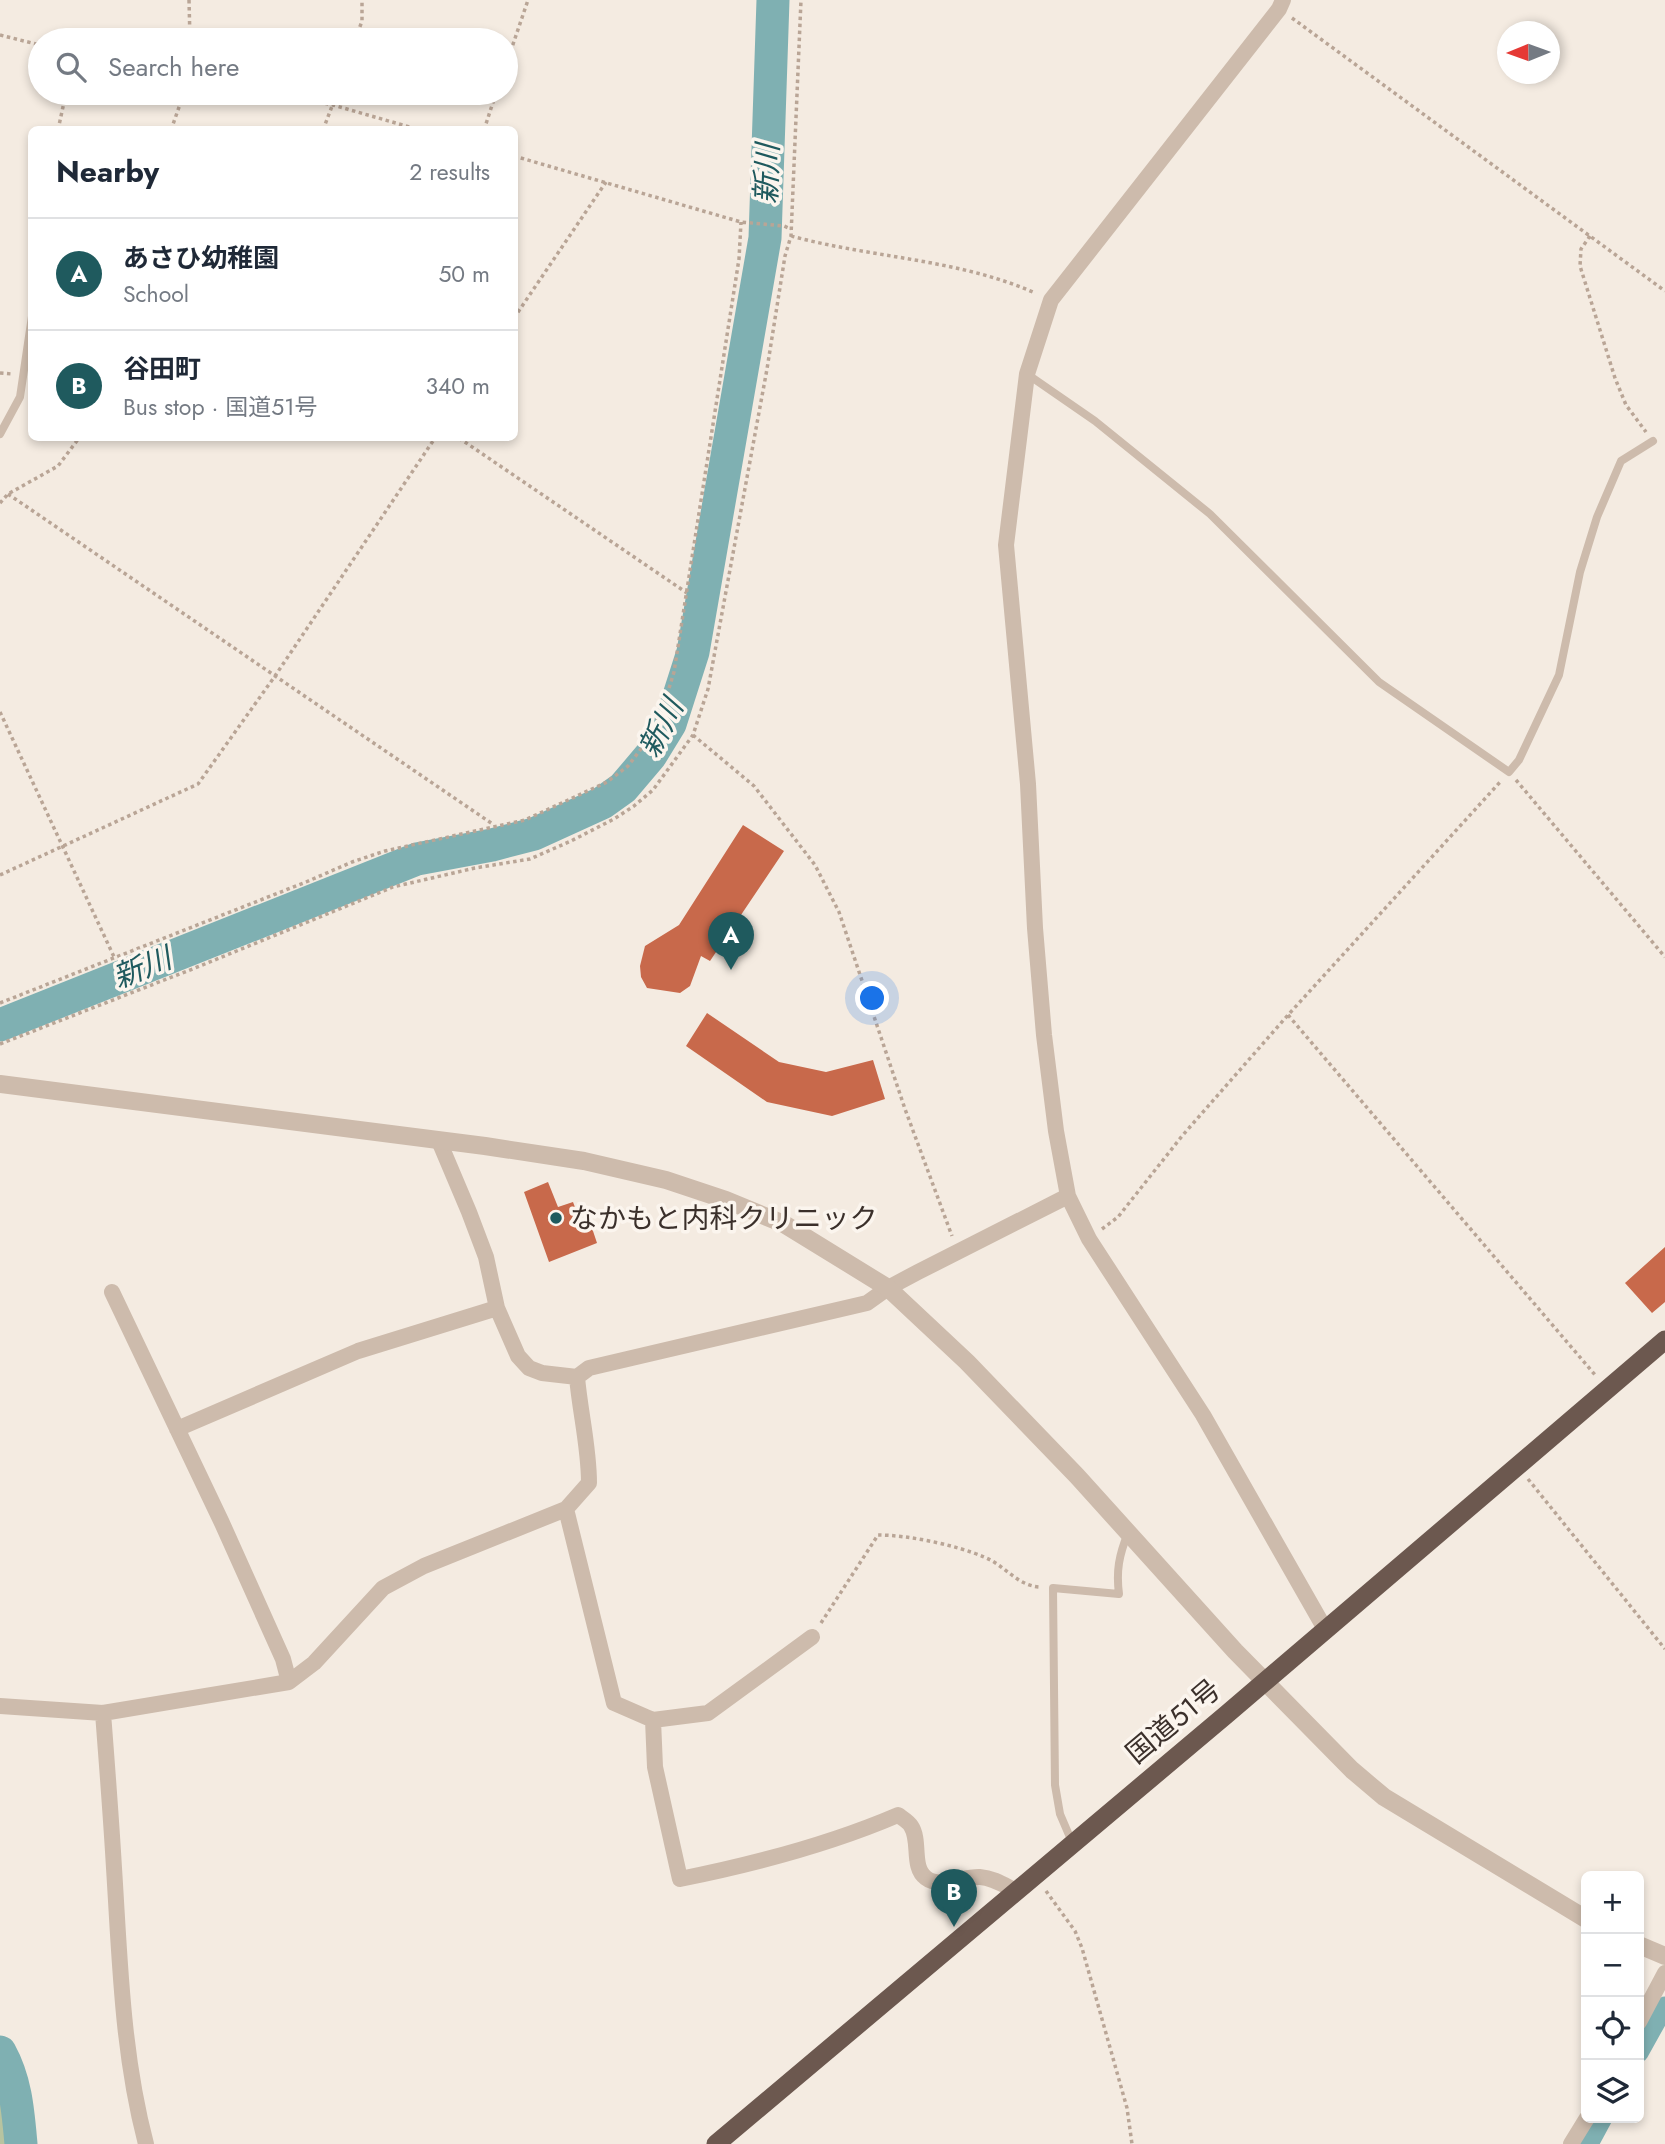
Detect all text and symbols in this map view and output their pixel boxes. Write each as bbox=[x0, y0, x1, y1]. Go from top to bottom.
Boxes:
north arrow bbox=[1497, 21, 1560, 84]
search box bbox=[28, 28, 518, 105]
icon: search bbox=[52, 48, 90, 86]
text: Search here bbox=[108, 48, 240, 86]
water label: 新川 bbox=[744, 140, 789, 205]
text: Nearby bbox=[56, 150, 159, 193]
text: 2 results bbox=[409, 155, 490, 189]
text: あさひ幼稚園 bbox=[123, 239, 279, 277]
text: A bbox=[71, 257, 87, 291]
text: 50 m bbox=[438, 257, 490, 291]
text: School bbox=[123, 277, 189, 311]
text: 谷田町 bbox=[123, 350, 201, 388]
text: B bbox=[71, 369, 87, 403]
text: 340 m bbox=[425, 369, 490, 403]
text: Bus stop · 国道51号 bbox=[123, 390, 318, 424]
water label: 新川 bbox=[628, 689, 695, 764]
pin: A bbox=[708, 912, 754, 970]
water label: 新川 bbox=[106, 935, 180, 999]
your location bbox=[855, 981, 889, 1015]
place label: なかもと内科クリニック bbox=[570, 1198, 877, 1239]
marker: なかもと内科クリニック bbox=[548, 1210, 564, 1226]
street label: 国道51号 bbox=[1117, 1670, 1230, 1773]
pin: B bbox=[931, 1869, 977, 1927]
map controls bbox=[1581, 1871, 1644, 2123]
button: + bbox=[1581, 1871, 1644, 1934]
button: − bbox=[1581, 1934, 1644, 1997]
button: locate bbox=[1581, 1997, 1644, 2060]
button: layers bbox=[1581, 2060, 1644, 2123]

